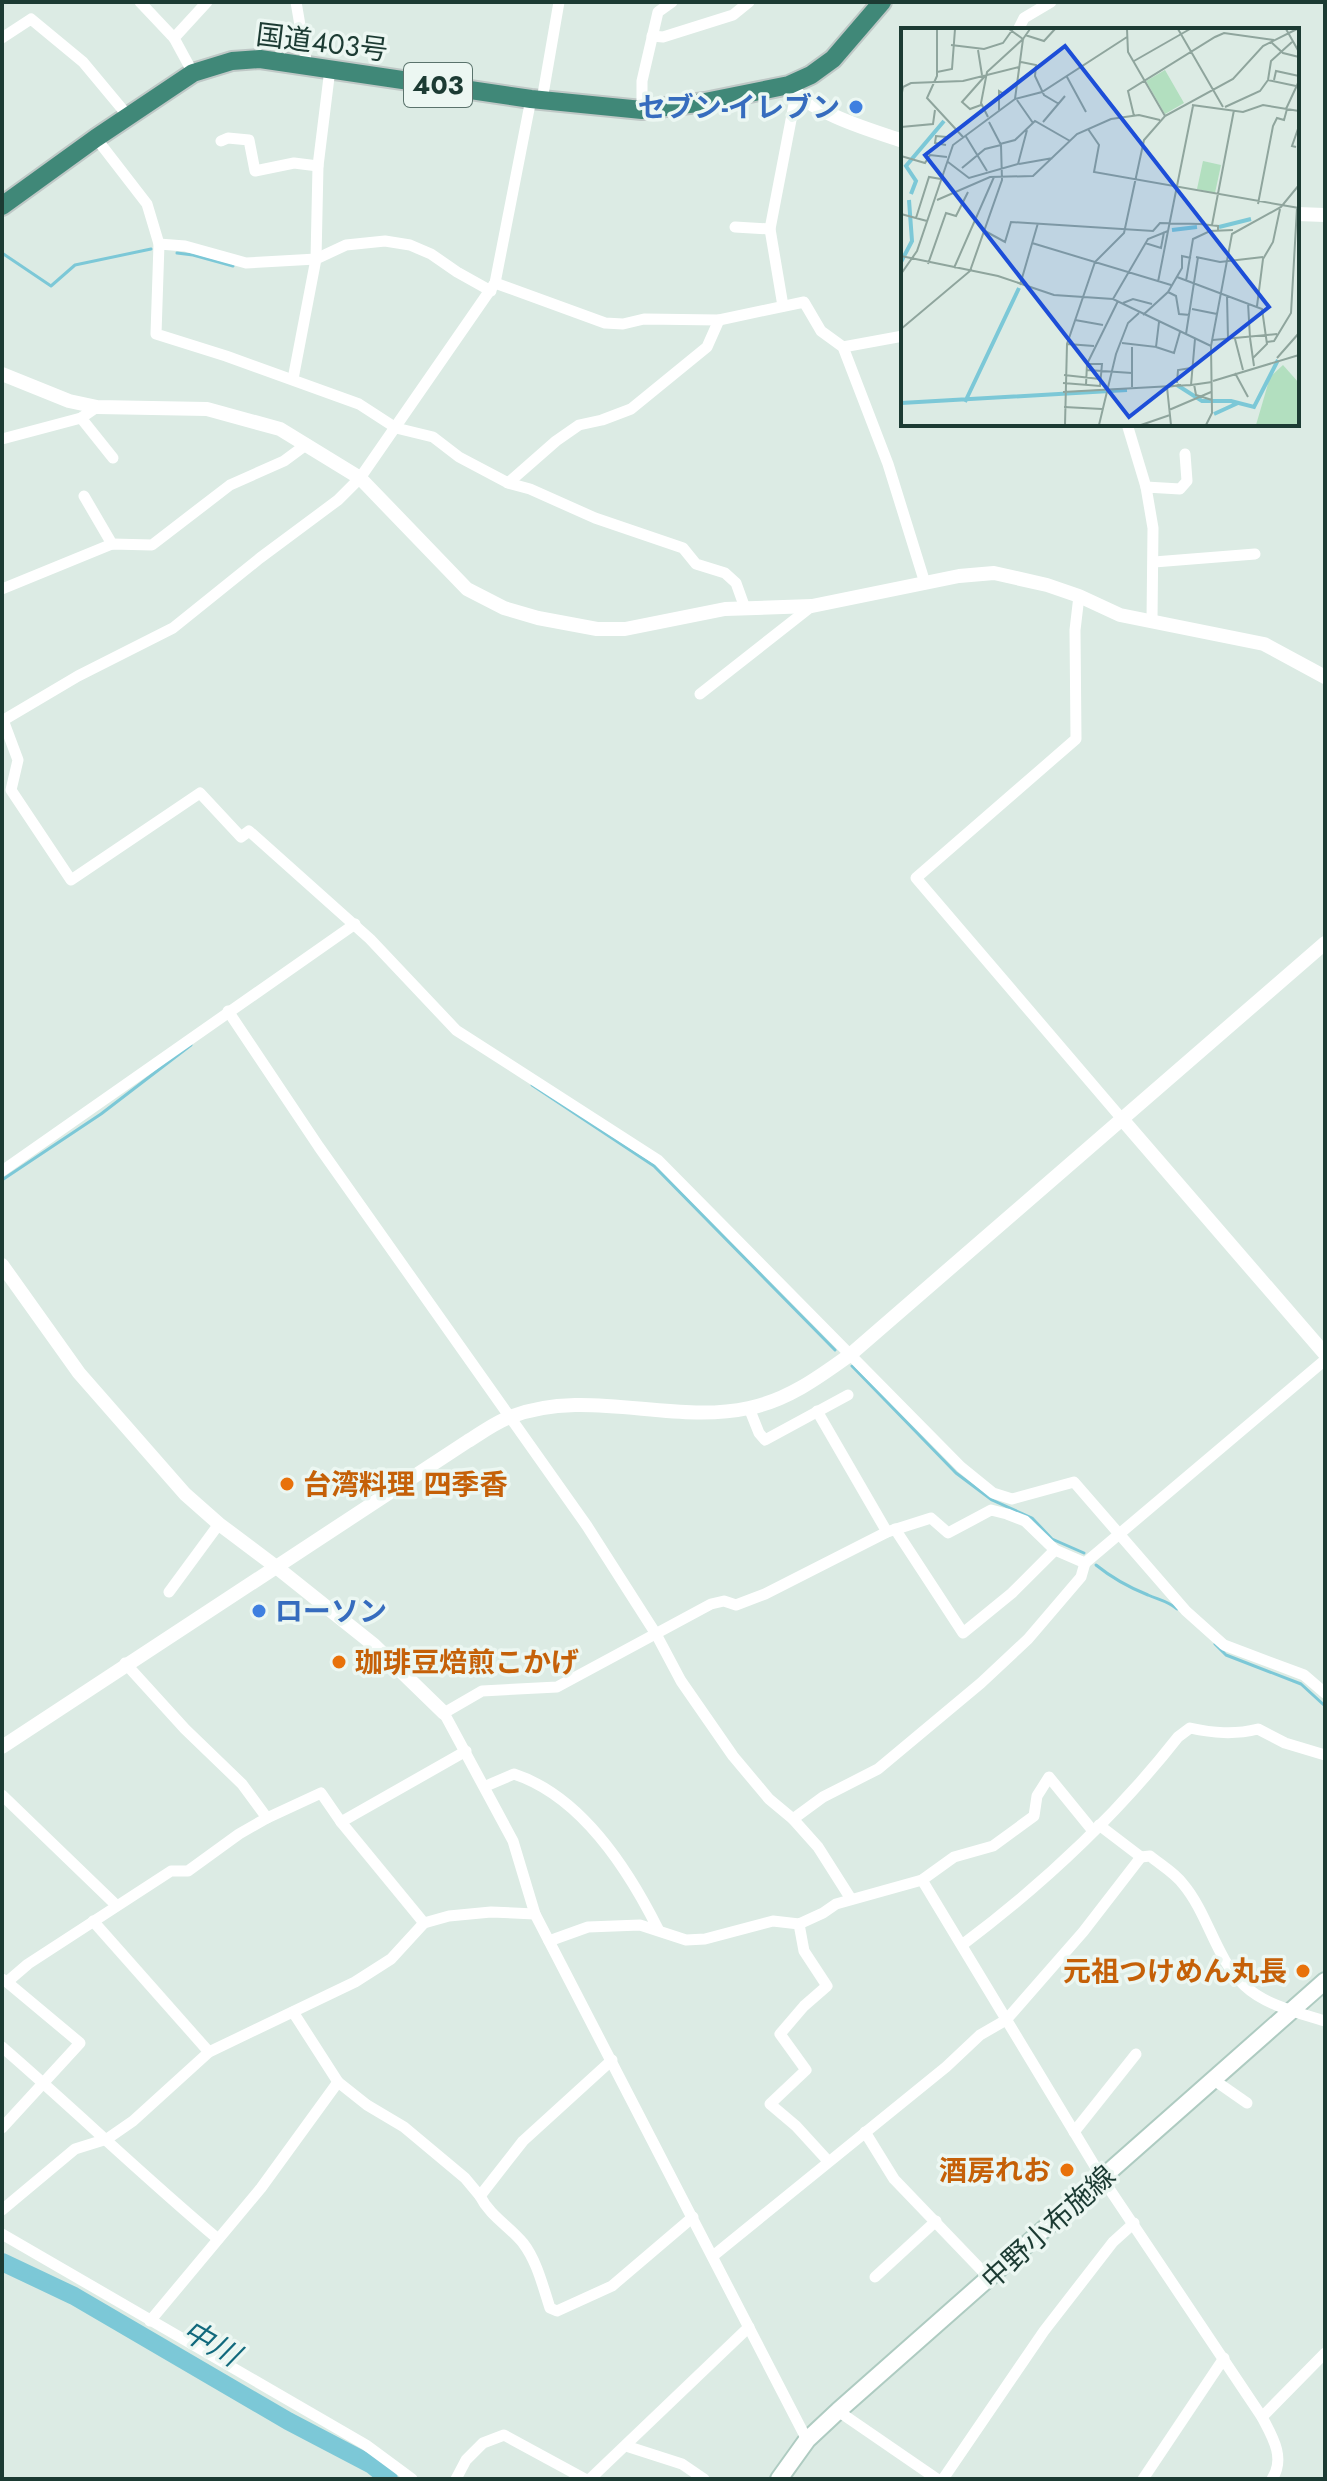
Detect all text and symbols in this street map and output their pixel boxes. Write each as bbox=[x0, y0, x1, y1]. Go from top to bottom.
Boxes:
street label: 国道403号 bbox=[254, 14, 390, 71]
inset map bbox=[901, 28, 1299, 426]
road number: 403 bbox=[404, 63, 472, 107]
place label: セブン-イレブン bbox=[638, 87, 840, 128]
marker: セブン-イレブン bbox=[847, 98, 865, 116]
place label: 台湾料理 四季香 bbox=[303, 1464, 507, 1505]
marker: 台湾料理 四季香 bbox=[278, 1475, 296, 1493]
place label: ローソン bbox=[275, 1591, 387, 1632]
marker: ローソン bbox=[250, 1602, 268, 1620]
place label: 珈琲豆焙煎こかげ bbox=[355, 1642, 579, 1683]
marker: 珈琲豆焙煎こかげ bbox=[330, 1653, 348, 1671]
place label: 元祖つけめん丸長 bbox=[1063, 1951, 1287, 1992]
marker: 元祖つけめん丸長 bbox=[1294, 1962, 1312, 1980]
place label: 酒房れお bbox=[939, 2150, 1051, 2191]
street label: 中野小布施線 bbox=[972, 2156, 1124, 2299]
marker: 酒房れお bbox=[1058, 2161, 1076, 2179]
water label: 中川 bbox=[175, 2309, 251, 2378]

